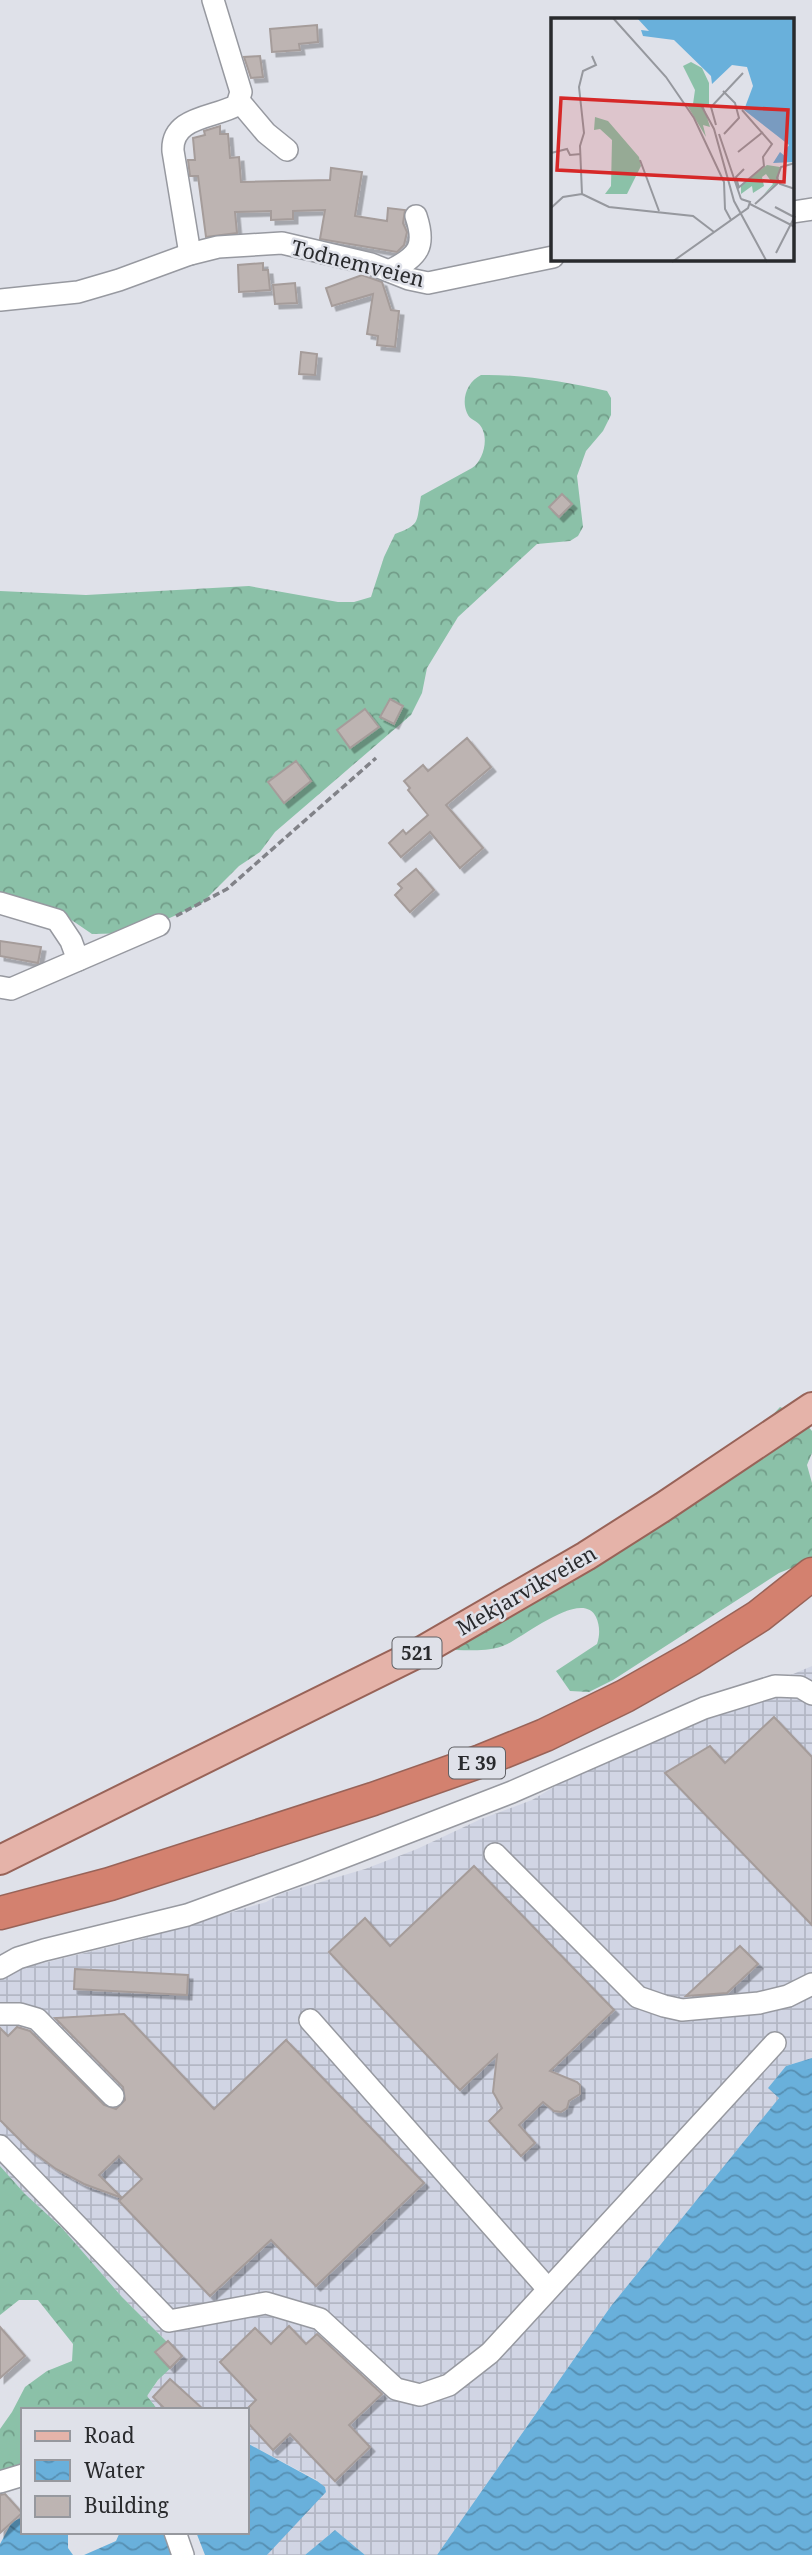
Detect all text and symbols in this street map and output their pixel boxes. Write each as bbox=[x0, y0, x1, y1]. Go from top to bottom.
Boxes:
inset map bbox=[551, 18, 794, 261]
street label: Todnemveien bbox=[288, 233, 428, 293]
street label: Mekjarvikveien bbox=[451, 1539, 601, 1641]
road number: 521 bbox=[392, 1638, 442, 1668]
road number: E 39 bbox=[449, 1748, 505, 1778]
legend bbox=[21, 2408, 248, 2534]
text: Road bbox=[84, 2421, 135, 2449]
text: Water bbox=[84, 2456, 145, 2484]
text: Building bbox=[84, 2491, 169, 2519]

